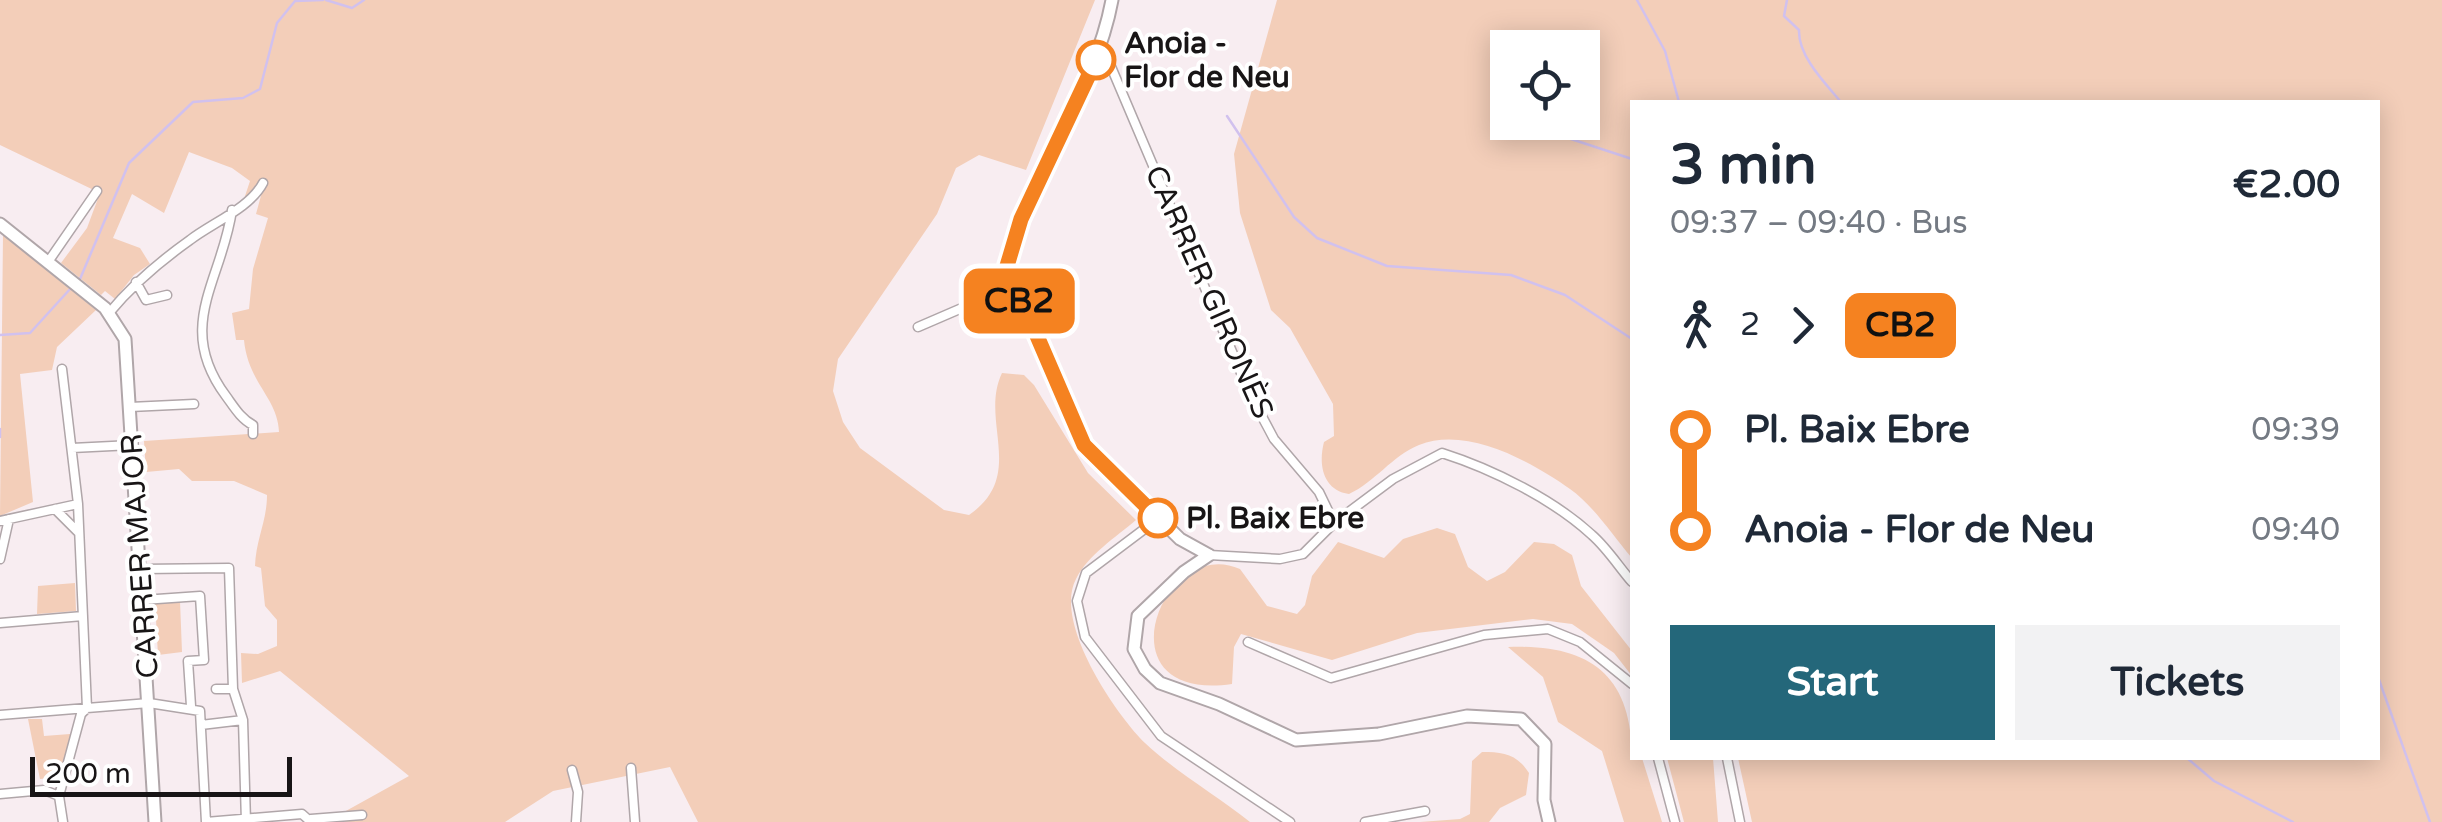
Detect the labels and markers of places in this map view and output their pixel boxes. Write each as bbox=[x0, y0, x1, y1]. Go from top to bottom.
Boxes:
place label: Anoia - Flor de Neu bbox=[1124, 25, 1290, 96]
marker: Anoia - Flor de Neu bbox=[1077, 41, 1115, 79]
marker: Pl. Baix Ebre bbox=[1139, 499, 1177, 537]
place label: Pl. Baix Ebre bbox=[1186, 500, 1364, 537]

